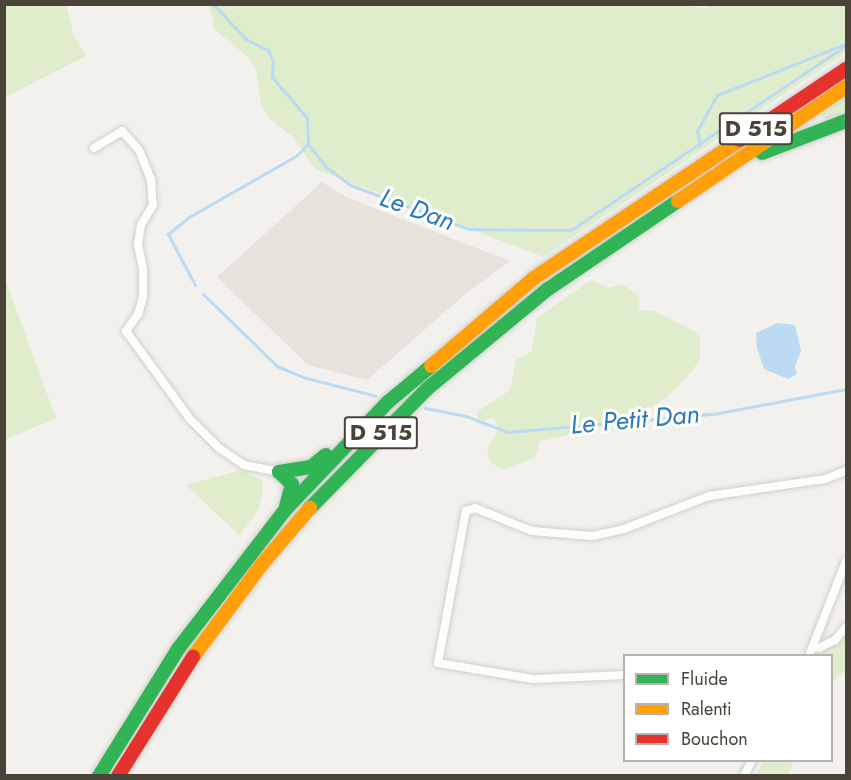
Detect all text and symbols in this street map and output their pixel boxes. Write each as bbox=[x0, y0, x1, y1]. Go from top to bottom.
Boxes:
road number: D 515 bbox=[718, 110, 794, 148]
water label: Le Dan bbox=[376, 182, 458, 238]
water label: Le Petit Dan bbox=[569, 399, 701, 441]
road number: D 515 bbox=[344, 414, 418, 452]
legend bbox=[623, 654, 833, 762]
text: Fluide bbox=[681, 666, 728, 692]
text: Ralenti bbox=[681, 696, 732, 722]
text: Bouchon bbox=[681, 726, 748, 752]

